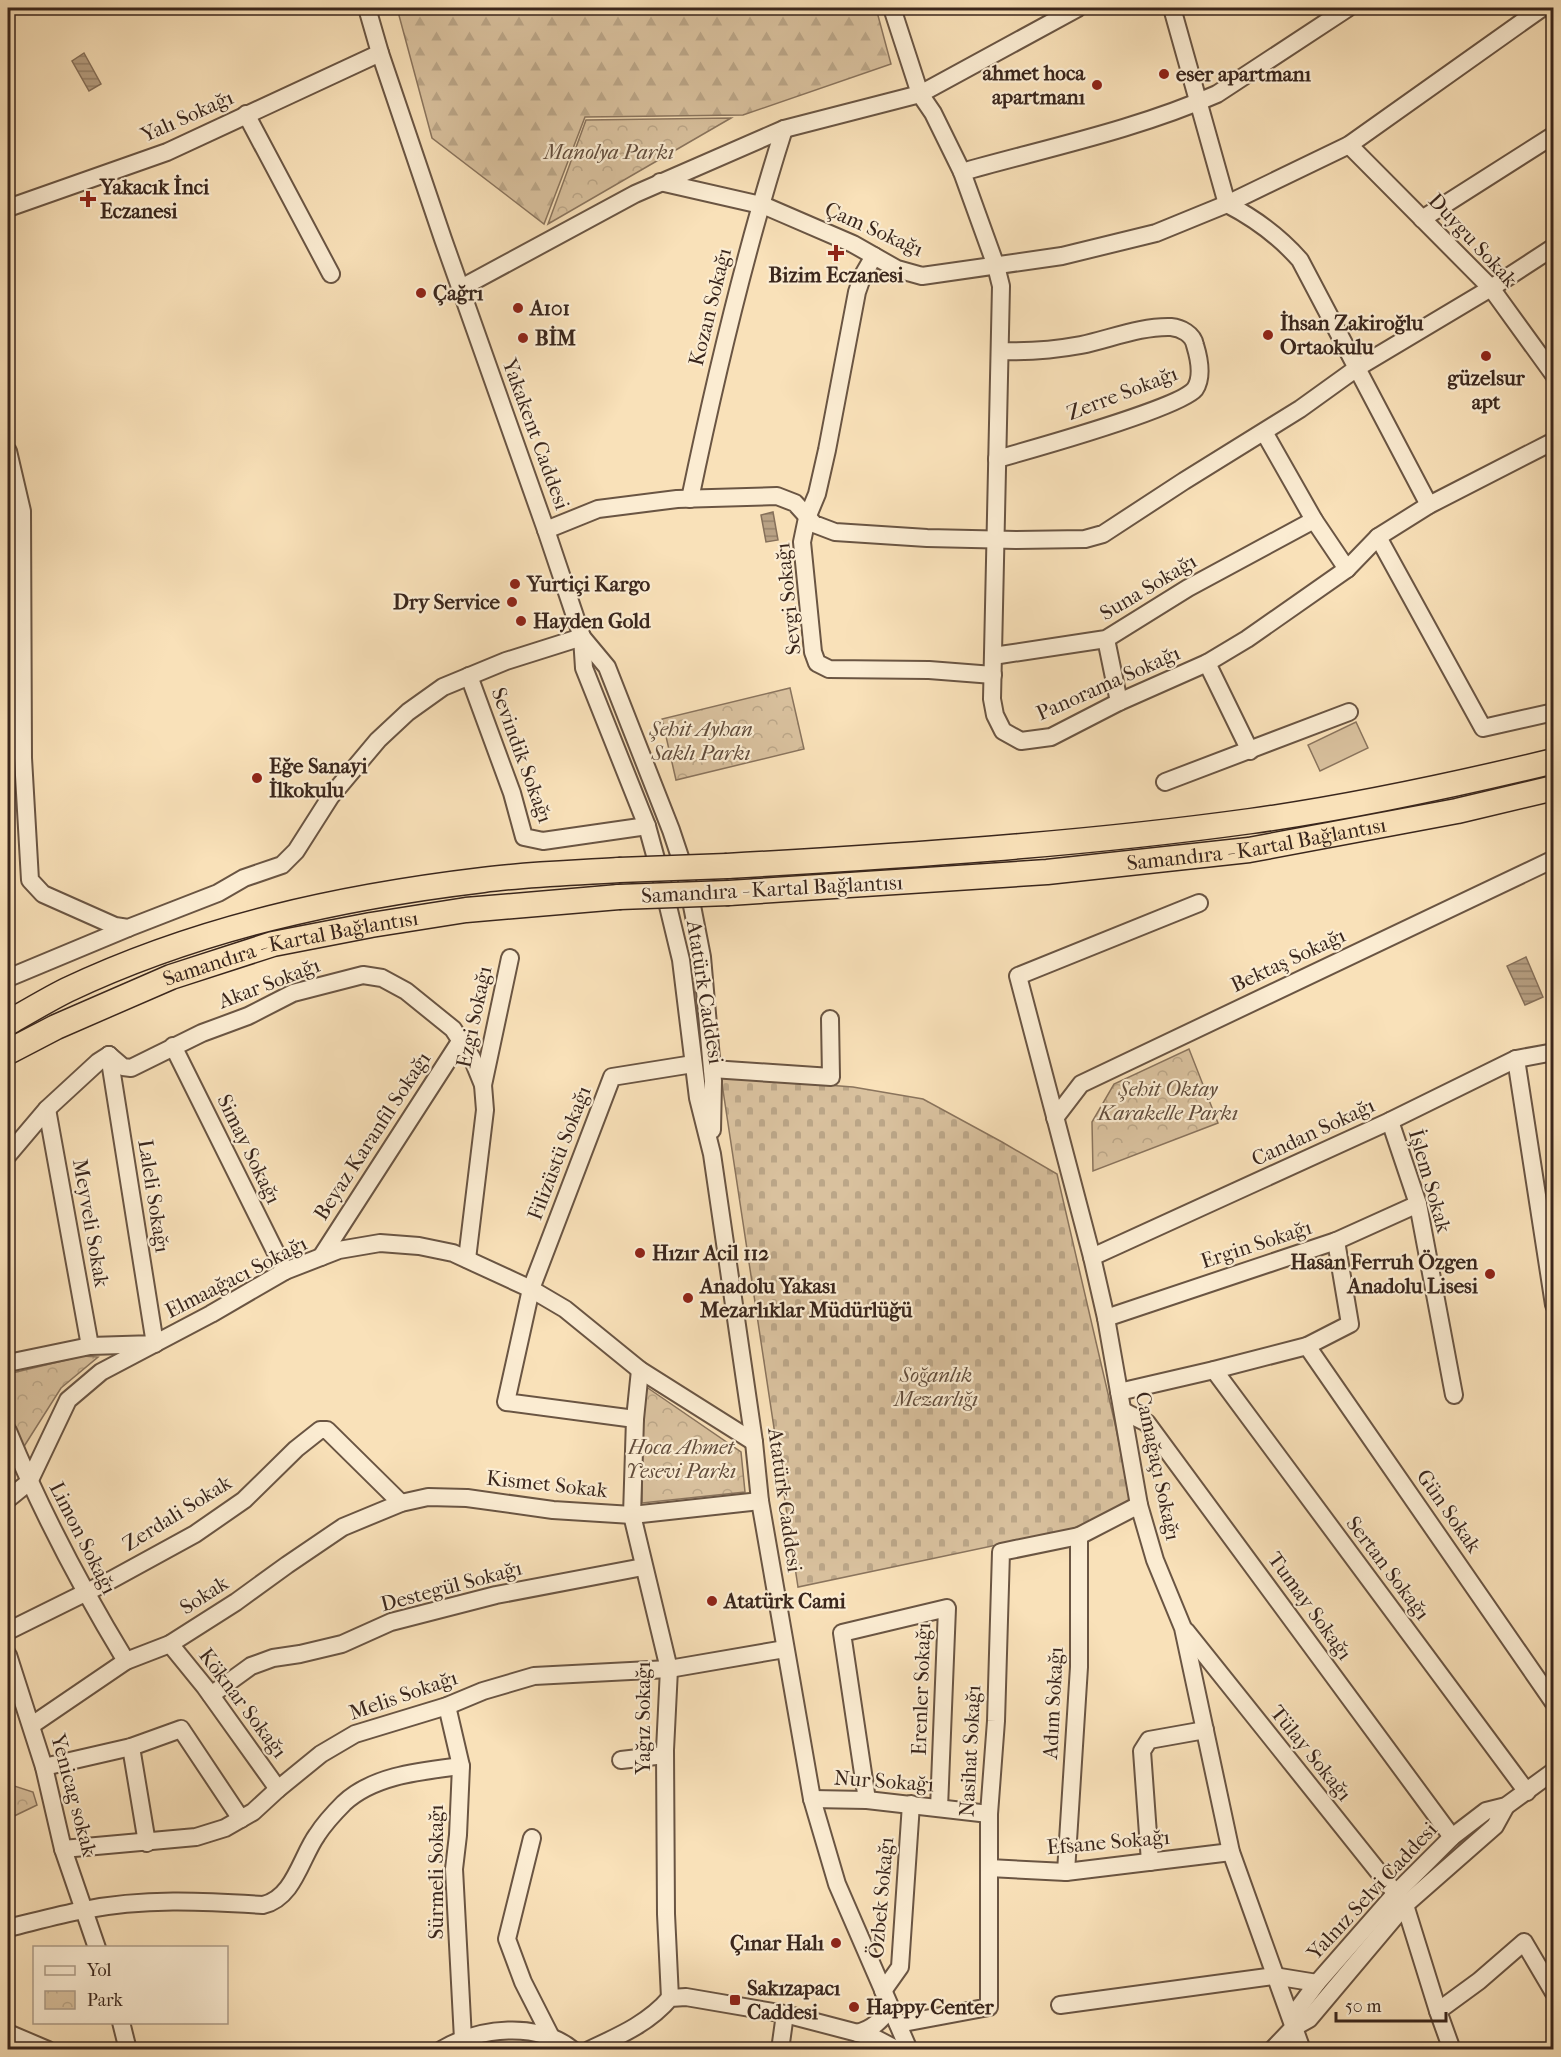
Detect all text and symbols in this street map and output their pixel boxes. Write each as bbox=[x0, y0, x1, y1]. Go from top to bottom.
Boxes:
place label: ahmet hoca apartmanı bbox=[982, 61, 1086, 109]
place label: eser apartmanı bbox=[1176, 62, 1312, 86]
marker: eser apartmanı bbox=[1157, 67, 1171, 81]
marker: ahmet hoca apartmanı bbox=[1090, 78, 1104, 92]
street label: Yalı Sokağı bbox=[136, 85, 237, 147]
park label: Manolya Parkı bbox=[542, 140, 674, 164]
place label: Yakacık İnci Eczanesi bbox=[99, 174, 210, 223]
street label: Duygu Sokak bbox=[1424, 188, 1523, 292]
marker: Yakacık İnci Eczanesi bbox=[81, 192, 95, 206]
street label: Çam Sokağı bbox=[821, 197, 927, 262]
street label: Kozan Sokağı bbox=[684, 246, 736, 368]
marker: Bizim Eczanesi bbox=[829, 246, 843, 260]
place label: Bizim Eczanesi bbox=[769, 263, 904, 287]
place label: Çağrı bbox=[433, 281, 484, 306]
marker: Çağrı bbox=[414, 286, 428, 300]
place label: A101 bbox=[528, 296, 570, 320]
marker: A101 bbox=[511, 301, 525, 315]
place label: İhsan Zakiroğlu Ortaokulu bbox=[1280, 310, 1423, 359]
place label: BİM bbox=[535, 325, 576, 350]
marker: İhsan Zakiroğlu Ortaokulu bbox=[1261, 328, 1275, 342]
marker: BİM bbox=[516, 331, 530, 345]
marker: güzelsur apt bbox=[1479, 349, 1493, 363]
street label: Yakakent Caddesi bbox=[497, 354, 574, 513]
street label: Zerre Sokağı bbox=[1063, 361, 1181, 425]
place label: güzelsur apt bbox=[1447, 366, 1526, 414]
street label: Sevgi Sokağı bbox=[770, 542, 806, 656]
street label: Suna Sokağı bbox=[1095, 549, 1201, 625]
place label: Yurtiçi Kargo bbox=[526, 572, 651, 597]
marker: Yurtiçi Kargo bbox=[508, 577, 522, 591]
place label: Dry Service bbox=[393, 590, 501, 614]
marker: Dry Service bbox=[505, 595, 519, 609]
place label: Hayden Gold bbox=[533, 609, 651, 633]
marker: Hayden Gold bbox=[514, 614, 528, 628]
street label: Panorama Sokağı bbox=[1033, 641, 1183, 725]
street label: Sevindik Sokağı bbox=[486, 684, 558, 826]
park label: Şehit Ayhan Saklı Parkı bbox=[648, 717, 753, 765]
place label: Eğe Sanayi İlkokulu bbox=[269, 754, 368, 802]
marker: Eğe Sanayi İlkokulu bbox=[250, 771, 264, 785]
street label: Samandıra - Kartal Bağlantısı bbox=[1125, 813, 1388, 875]
street label: Samandıra - Kartal Bağlantısı bbox=[640, 870, 904, 908]
street label: Samandıra - Kartal Bağlantısı bbox=[159, 906, 420, 991]
street label: Atatürk Caddesi bbox=[682, 917, 728, 1066]
street label: Bektaş Sokağı bbox=[1227, 923, 1349, 997]
street label: Akar Sokağı bbox=[214, 953, 323, 1014]
street label: Ezgi Sokağı bbox=[452, 964, 496, 1070]
street label: Beyaz Karanfil Sokağı bbox=[309, 1047, 435, 1225]
park label: Şehit Oktay Karakelle Parkı bbox=[1096, 1077, 1238, 1125]
street label: Filizüstü Sokağı bbox=[522, 1083, 596, 1223]
street label: Simay Sokağı bbox=[212, 1090, 286, 1208]
street label: Candan Sokağı bbox=[1248, 1093, 1378, 1171]
street label: İşlem Sokak bbox=[1404, 1126, 1456, 1236]
street label: Laleli Sokağı bbox=[133, 1138, 175, 1254]
street label: Meyveli Sokak bbox=[68, 1157, 114, 1289]
street label: Ergin Sokağı bbox=[1198, 1215, 1314, 1273]
street label: Elmaağacı Sokağı bbox=[161, 1231, 311, 1323]
place label: Hızır Acil 112 bbox=[652, 1241, 769, 1265]
marker: Hızır Acil 112 bbox=[633, 1246, 647, 1260]
place label: Hasan Ferruh Özgen Anadolu Lisesi bbox=[1290, 1249, 1479, 1298]
marker: Hasan Ferruh Özgen Anadolu Lisesi bbox=[1483, 1267, 1497, 1281]
place label: Anadolu Yakası Mezarlıklar Müdürlüğü bbox=[698, 1274, 913, 1322]
marker: Anadolu Yakası Mezarlıklar Müdürlüğü bbox=[681, 1291, 695, 1305]
park label: Soğanlık Mezarlığı bbox=[892, 1363, 978, 1411]
street label: Camağaçı Sokağı bbox=[1131, 1390, 1185, 1542]
street label: Atatürk Caddesi bbox=[763, 1425, 807, 1574]
park label: Hoca Ahmet Yesevi Parkı bbox=[626, 1435, 736, 1483]
street label: Gün Sokak bbox=[1412, 1465, 1486, 1557]
street label: Kismet Sokak bbox=[485, 1466, 609, 1502]
street label: Zerdali Sokak bbox=[118, 1470, 236, 1556]
street label: Limon Sokağı bbox=[44, 1478, 122, 1598]
street label: Sertan Sokağı bbox=[1341, 1511, 1435, 1625]
street label: Tumay Sokağı bbox=[1263, 1547, 1357, 1665]
street label: Destegül Sokağı bbox=[378, 1556, 524, 1616]
street label: Sokak bbox=[175, 1571, 233, 1619]
place label: Atatürk Cami bbox=[722, 1589, 846, 1613]
marker: Atatürk Cami bbox=[705, 1594, 719, 1608]
street label: Erenler Sokağı bbox=[907, 1622, 935, 1756]
street label: Köknar Sokağı bbox=[194, 1644, 292, 1762]
street label: Adım Sokağı bbox=[1038, 1646, 1068, 1761]
street label: Yağız Sokağı bbox=[631, 1662, 655, 1775]
street label: Melis Sokağı bbox=[346, 1665, 460, 1725]
street label: Nasihat Sokağı bbox=[955, 1685, 985, 1817]
street label: Tülay Sokağı bbox=[1265, 1700, 1357, 1806]
street label: Yenicag sokak bbox=[46, 1730, 102, 1859]
street label: Nur Sokağı bbox=[833, 1766, 935, 1796]
street label: Sürmeli Sokağı bbox=[424, 1804, 448, 1940]
street label: Yalnız Selvi Caddesi bbox=[1301, 1817, 1442, 1965]
street label: Efsane Sokağı bbox=[1045, 1825, 1171, 1859]
street label: Özbek Sokağı bbox=[864, 1836, 898, 1960]
place label: Çınar Halı bbox=[730, 1931, 825, 1956]
marker: Çınar Halı bbox=[829, 1936, 843, 1950]
legend bbox=[33, 1946, 228, 2024]
text: Yol bbox=[86, 1960, 112, 1981]
place label: Sakızapacı Caddesi bbox=[747, 1976, 841, 2024]
scale bar bbox=[1336, 1985, 1446, 2023]
text: Park bbox=[87, 1990, 124, 2011]
marker: Sakızapacı Caddesi bbox=[728, 1993, 742, 2007]
place label: Happy Center bbox=[866, 1995, 995, 2019]
text: 50 m bbox=[1345, 1996, 1382, 2017]
marker: Happy Center bbox=[847, 2000, 861, 2014]

